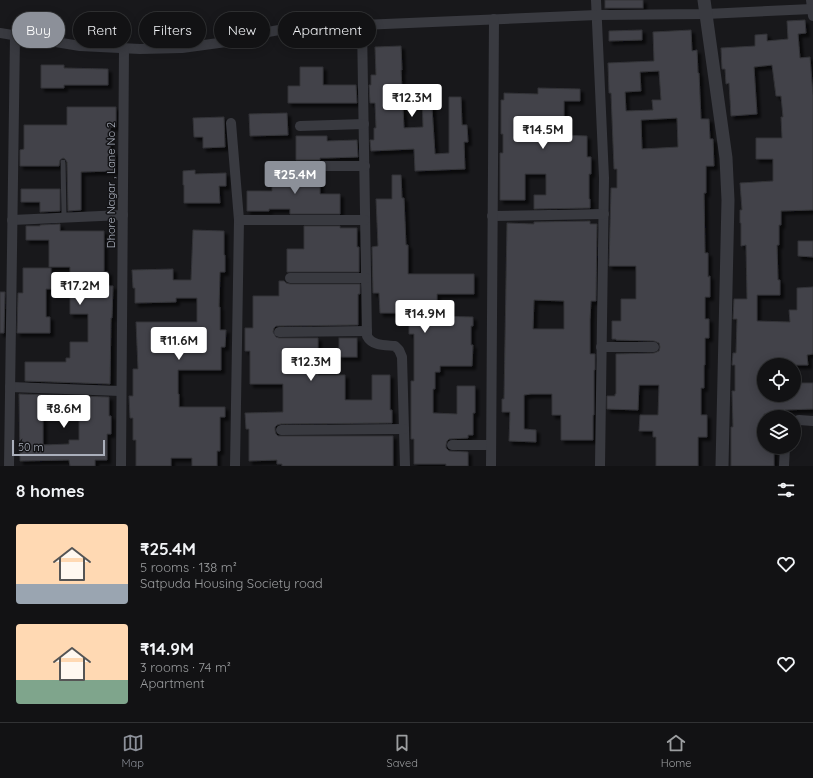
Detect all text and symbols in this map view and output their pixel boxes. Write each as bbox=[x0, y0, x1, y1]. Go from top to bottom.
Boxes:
chip: Buy bbox=[12, 12, 65, 48]
chip: Rent bbox=[73, 12, 131, 48]
chip: Filters bbox=[139, 12, 206, 48]
chip: New bbox=[214, 12, 270, 48]
chip: Apartment bbox=[278, 12, 376, 48]
pin: ₹12.3M bbox=[379, 84, 445, 118]
text: ₹12.3M bbox=[392, 89, 432, 105]
pin: ₹14.5M bbox=[510, 116, 576, 150]
text: ₹14.5M bbox=[522, 121, 564, 137]
street label: Dhore Nagar , Lane No 2 bbox=[104, 122, 118, 248]
pin: ₹25.4M bbox=[262, 161, 328, 195]
text: ₹25.4M bbox=[274, 166, 316, 182]
pin: ₹17.2M bbox=[47, 272, 113, 306]
text: ₹17.2M bbox=[60, 277, 100, 293]
pin: ₹14.9M bbox=[392, 300, 458, 334]
text: ₹14.9M bbox=[404, 305, 446, 321]
pin: ₹11.6M bbox=[146, 327, 212, 361]
text: ₹11.6M bbox=[160, 332, 198, 348]
pin: ₹12.3M bbox=[278, 348, 344, 382]
text: ₹12.3M bbox=[291, 353, 331, 369]
map controls bbox=[757, 358, 801, 454]
button: locate bbox=[757, 358, 801, 402]
pin: ₹8.6M bbox=[36, 395, 92, 429]
text: ₹8.6M bbox=[46, 400, 82, 416]
button: layers bbox=[757, 410, 801, 454]
scale bar bbox=[12, 438, 105, 457]
text: 50 m bbox=[18, 440, 44, 454]
icon: filters bbox=[775, 479, 797, 501]
text: 8 homes bbox=[16, 480, 85, 501]
text: ₹25.4M bbox=[140, 538, 196, 559]
icon: home bbox=[48, 540, 96, 588]
icon: heart bbox=[775, 553, 797, 575]
text: 5 rooms · 138 m² bbox=[140, 559, 237, 575]
text: Satpuda Housing Society road bbox=[140, 575, 323, 591]
text: ₹14.9M bbox=[140, 638, 194, 659]
icon: home bbox=[48, 640, 96, 688]
icon: heart bbox=[775, 653, 797, 675]
text: 3 rooms · 74 m² bbox=[140, 659, 231, 675]
text: Apartment bbox=[140, 675, 205, 691]
tab: Map bbox=[121, 732, 144, 770]
tab: Saved bbox=[387, 732, 418, 770]
tab: Home bbox=[661, 732, 692, 770]

